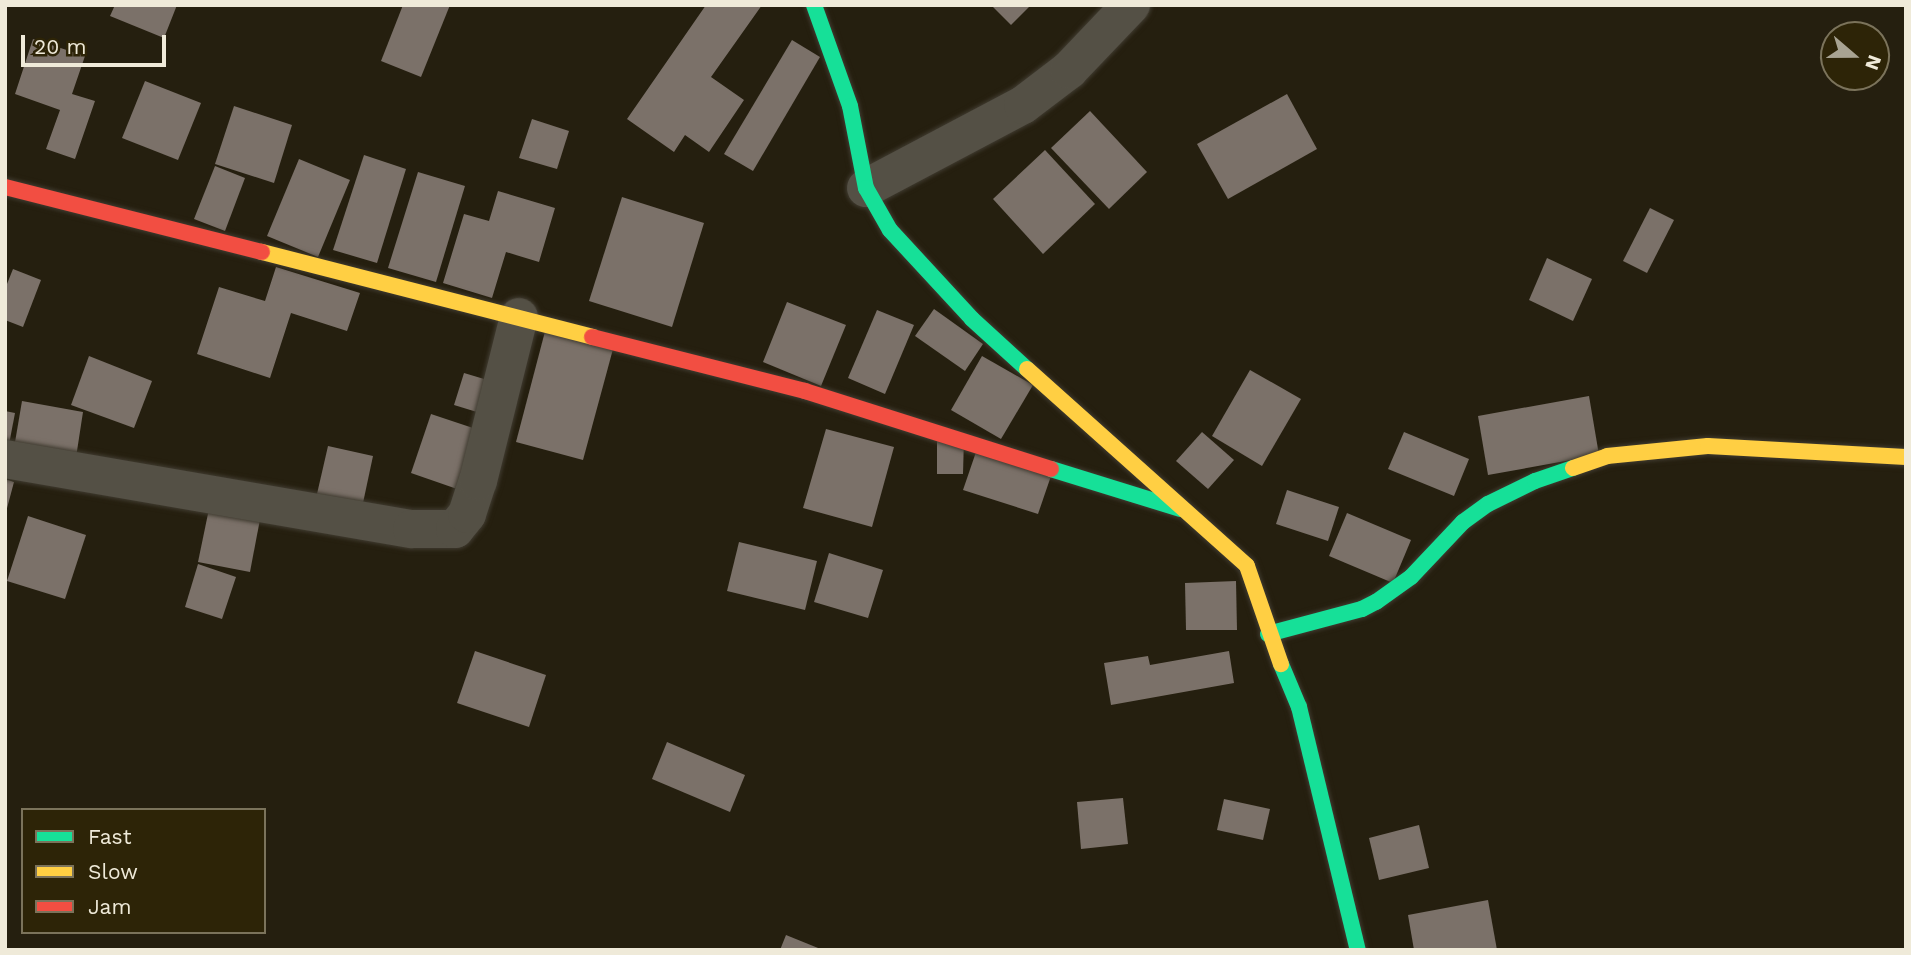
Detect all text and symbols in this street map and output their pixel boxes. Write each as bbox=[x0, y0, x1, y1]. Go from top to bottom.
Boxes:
scale bar bbox=[24, 21, 170, 65]
north arrow bbox=[1820, 21, 1890, 91]
text: 20 m bbox=[34, 34, 86, 59]
text: N bbox=[1860, 52, 1887, 73]
legend bbox=[21, 808, 266, 934]
text: Fast bbox=[88, 824, 132, 849]
text: Slow bbox=[88, 859, 138, 884]
text: Jam bbox=[88, 894, 131, 919]

